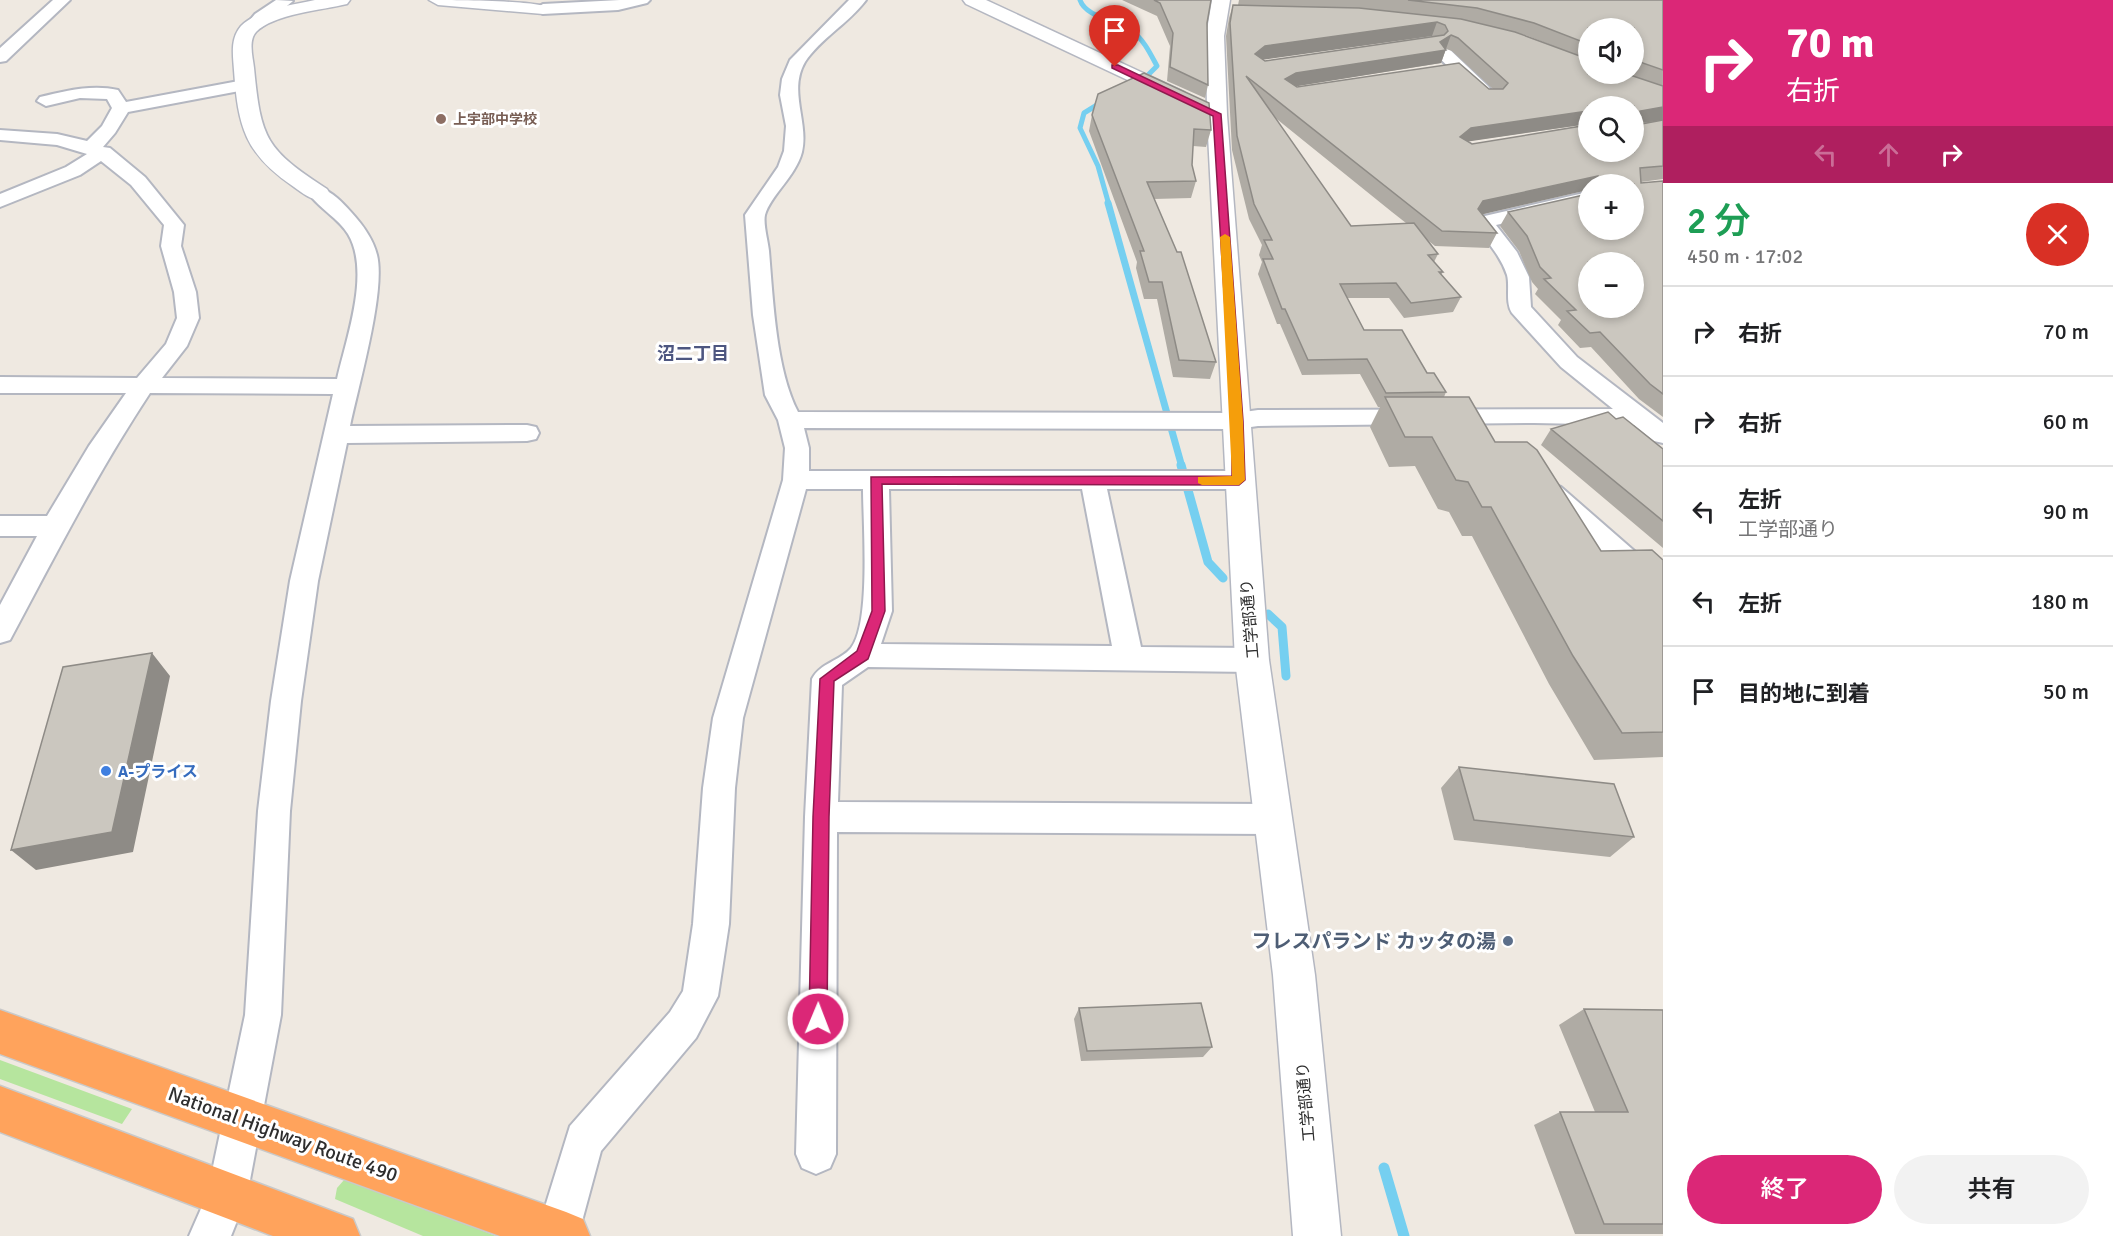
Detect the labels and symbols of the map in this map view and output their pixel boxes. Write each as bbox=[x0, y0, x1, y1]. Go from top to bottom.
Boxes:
pin bbox=[1089, 5, 1140, 67]
place label: 上宇部中学校 bbox=[453, 111, 537, 128]
marker: 上宇部中学校 bbox=[434, 112, 448, 126]
district label: 沼二丁目 bbox=[657, 343, 729, 365]
street label: 工学部通り bbox=[1237, 578, 1263, 660]
place label: A-プライス bbox=[118, 762, 198, 782]
marker: A-プライス bbox=[99, 764, 113, 778]
place label: フレスパランド カッタの湯 bbox=[1252, 929, 1496, 954]
marker: フレスパランド カッタの湯 bbox=[1501, 934, 1515, 948]
position arrow bbox=[786, 987, 850, 1051]
street label: 工学部通り bbox=[1293, 1061, 1319, 1143]
street label: National Highway Route 490 bbox=[165, 1081, 401, 1188]

